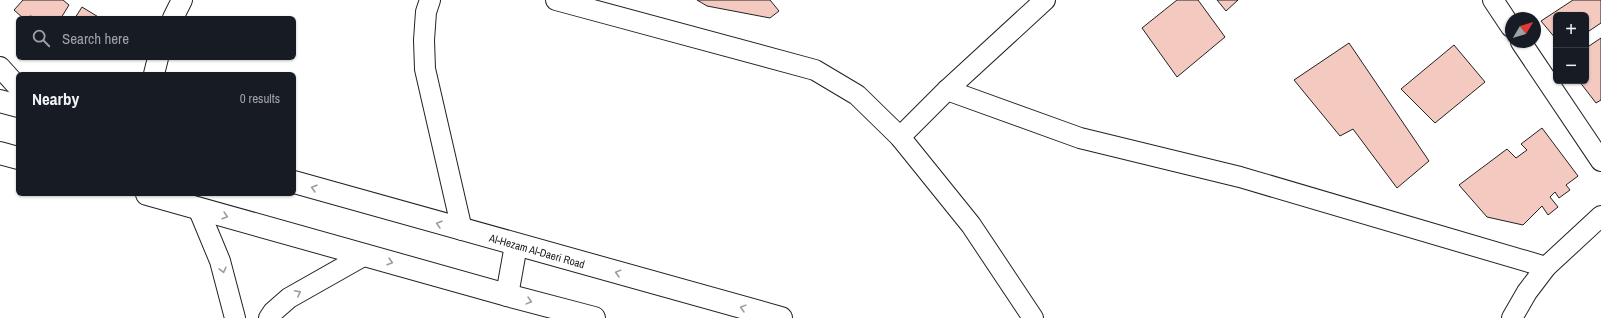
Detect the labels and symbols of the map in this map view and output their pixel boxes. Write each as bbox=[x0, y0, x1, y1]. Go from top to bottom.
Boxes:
north arrow bbox=[1505, 12, 1541, 48]
one-way arrow bbox=[310, 184, 317, 193]
one-way arrow bbox=[221, 211, 228, 220]
one-way arrow bbox=[435, 220, 442, 228]
street label: Al-Hezam Al-Daeri Road bbox=[487, 230, 586, 271]
one-way arrow bbox=[387, 257, 394, 266]
one-way arrow bbox=[218, 267, 226, 273]
one-way arrow bbox=[614, 270, 621, 278]
one-way arrow bbox=[294, 291, 302, 298]
one-way arrow bbox=[525, 296, 532, 305]
one-way arrow bbox=[740, 304, 747, 313]

